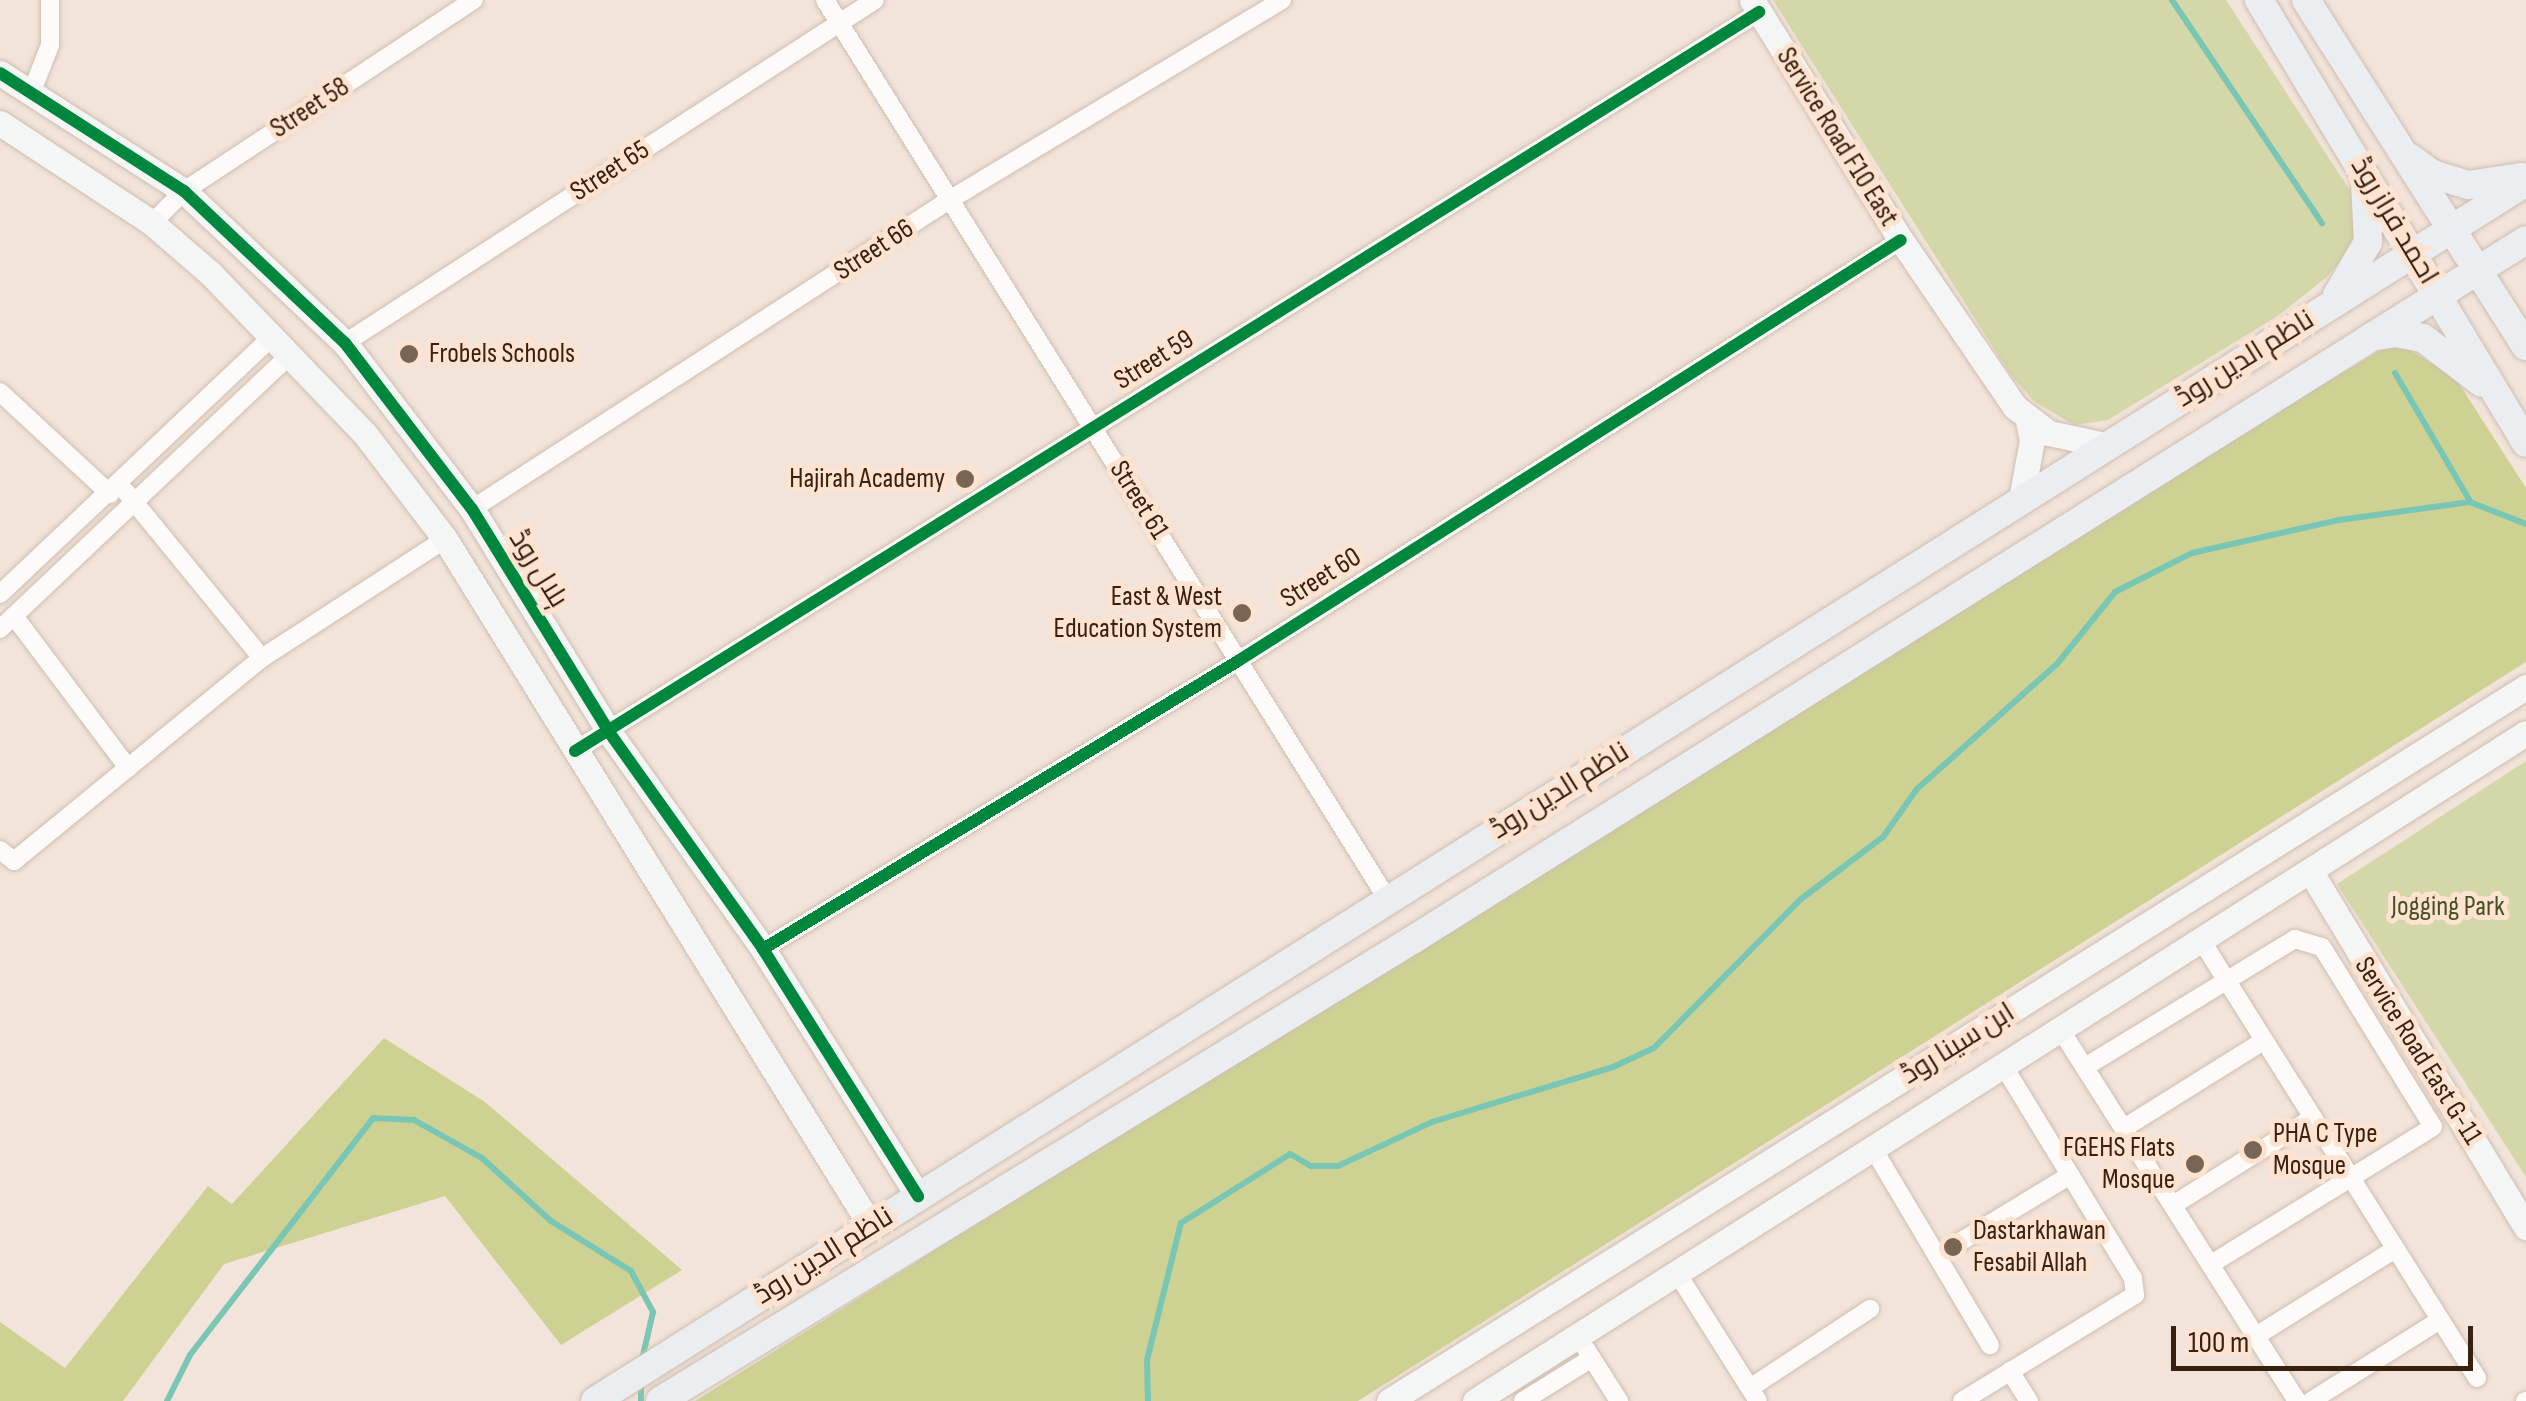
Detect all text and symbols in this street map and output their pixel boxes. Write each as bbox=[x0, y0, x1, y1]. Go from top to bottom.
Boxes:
street label: Service Road F10 East bbox=[1769, 42, 1905, 232]
street label: Street 58 bbox=[264, 70, 356, 146]
street label: Street 65 bbox=[564, 133, 656, 209]
street label: احمد فراز روڈ bbox=[2343, 151, 2445, 291]
street label: Street 66 bbox=[828, 212, 920, 288]
street label: ناظم الدین روڈ bbox=[2169, 303, 2321, 415]
street label: Street 59 bbox=[1108, 323, 1200, 397]
place label: Frobels Schools bbox=[429, 337, 575, 371]
marker: Frobels Schools bbox=[398, 343, 420, 365]
street label: Street 61 bbox=[1102, 455, 1176, 545]
place label: Hajirah Academy bbox=[789, 462, 945, 496]
marker: Hajirah Academy bbox=[954, 468, 976, 490]
street label: ہلال روڈ bbox=[501, 524, 575, 614]
street label: Street 60 bbox=[1275, 540, 1367, 616]
place label: East & West Education System bbox=[1054, 580, 1222, 646]
marker: East & West Education System bbox=[1231, 602, 1253, 624]
street label: ناظم الدین روڈ bbox=[1484, 735, 1636, 847]
park label: Jogging Park bbox=[2391, 890, 2505, 924]
street label: Service Road East G-11 bbox=[2347, 951, 2489, 1151]
street label: ابن سینا روڈ bbox=[1895, 996, 2021, 1092]
place label: PHA C Type Mosque bbox=[2273, 1117, 2377, 1183]
place label: FGEHS Flats Mosque bbox=[2063, 1131, 2175, 1197]
marker: PHA C Type Mosque bbox=[2242, 1139, 2264, 1161]
marker: FGEHS Flats Mosque bbox=[2184, 1153, 2206, 1175]
street label: ناظم الدین روڈ bbox=[748, 1200, 900, 1312]
place label: Dastarkhawan Fesabil Allah bbox=[1973, 1214, 2106, 1280]
marker: Dastarkhawan Fesabil Allah bbox=[1942, 1236, 1964, 1258]
scale bar bbox=[2176, 1306, 2478, 1368]
text: 100 m bbox=[2188, 1325, 2249, 1361]

